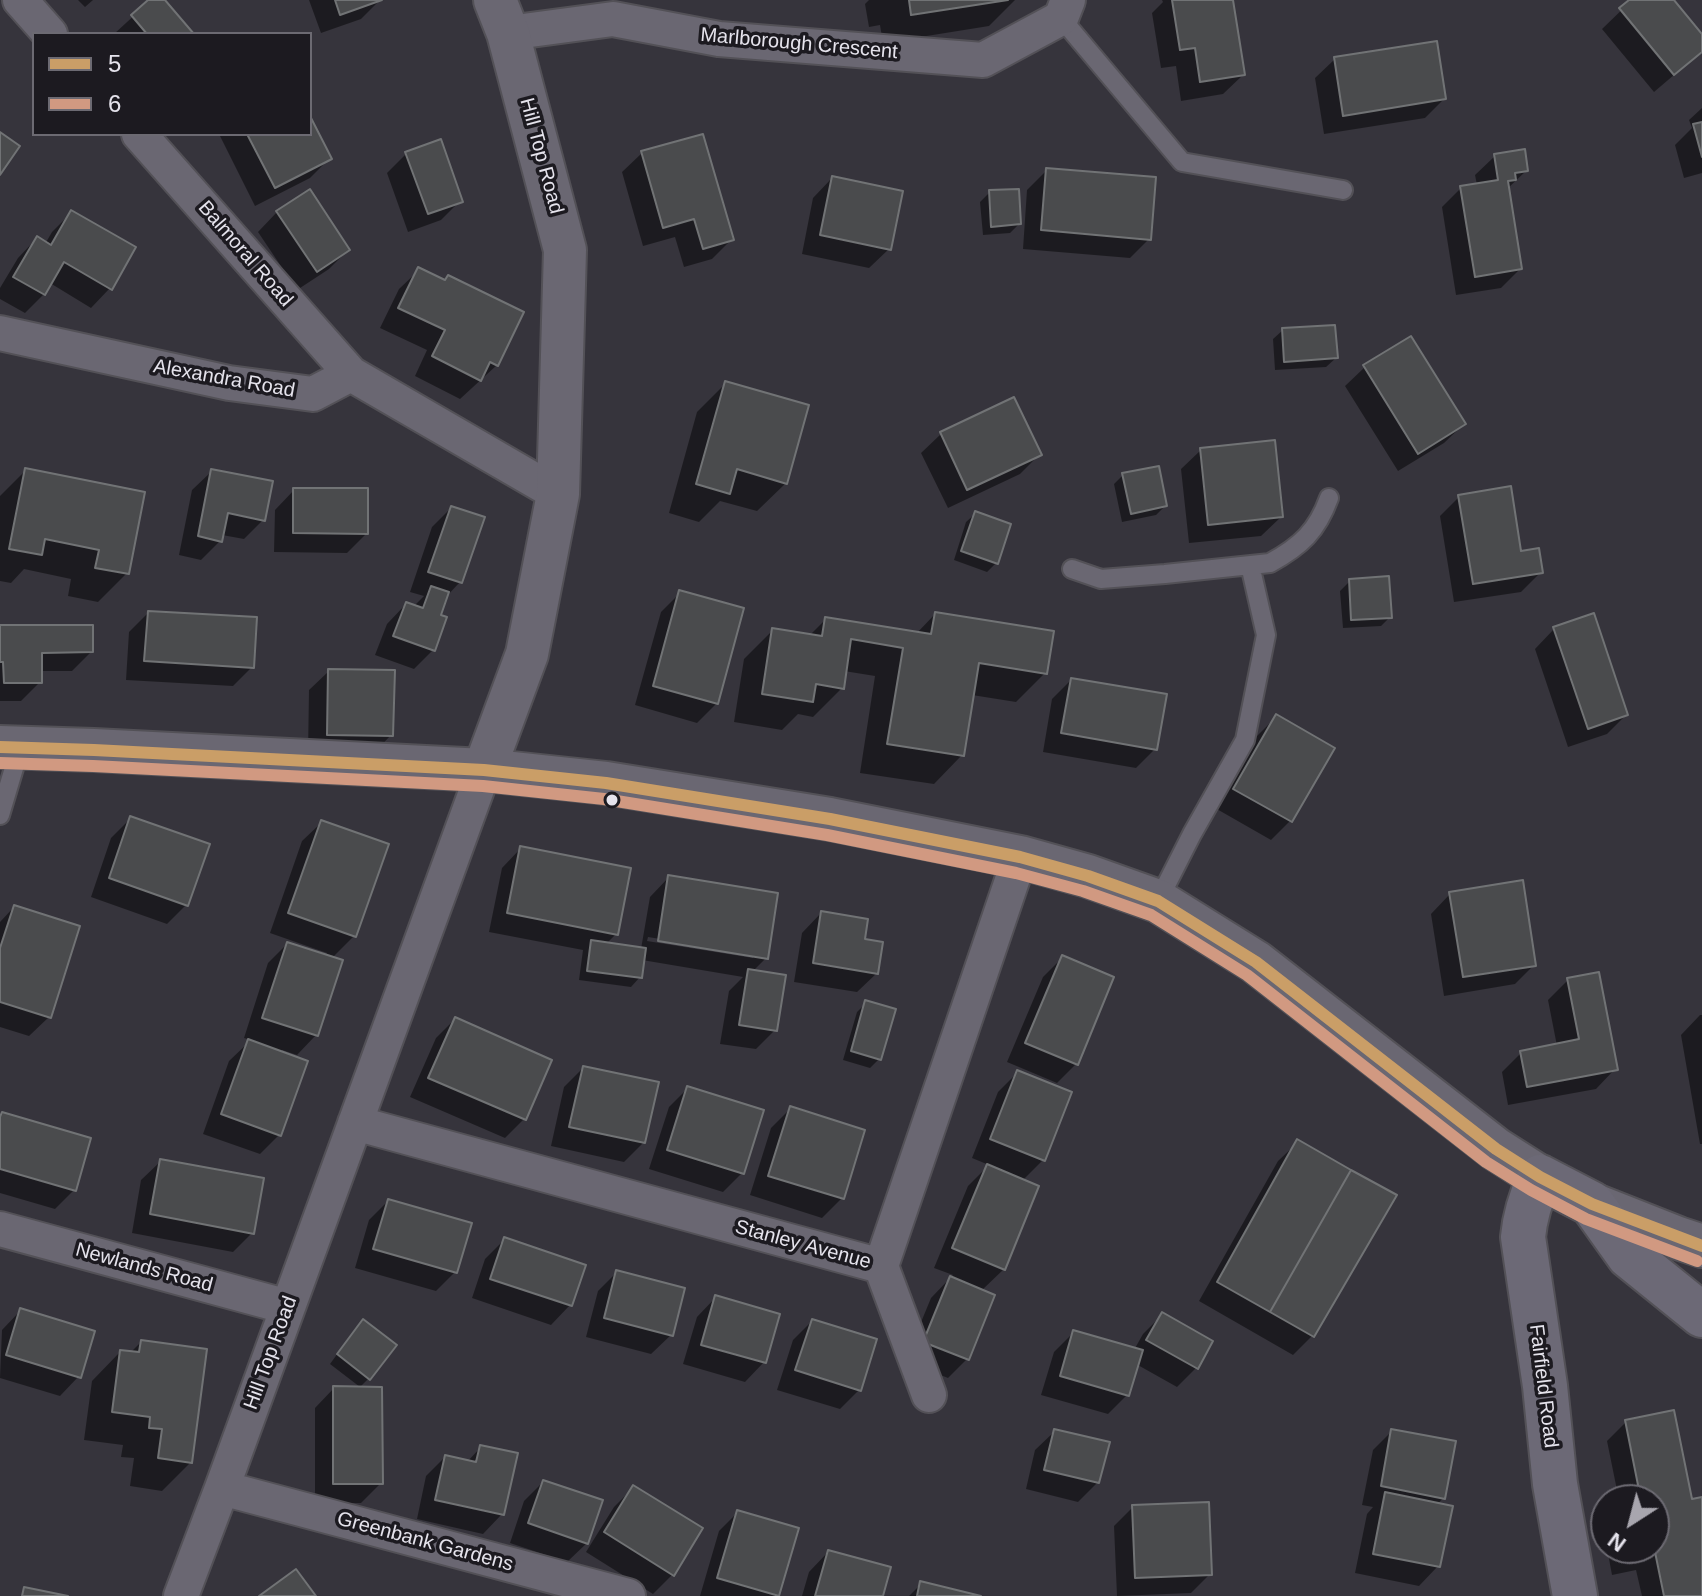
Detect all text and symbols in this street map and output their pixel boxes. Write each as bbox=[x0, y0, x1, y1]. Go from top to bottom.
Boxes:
street label: Marlborough Crescent bbox=[699, 23, 899, 65]
legend bbox=[32, 32, 312, 136]
text: 5 bbox=[108, 50, 121, 77]
text: 6 bbox=[108, 90, 121, 117]
street label: Hill Top Road bbox=[514, 95, 568, 217]
street label: Balmoral Road bbox=[193, 196, 297, 312]
street label: Alexandra Road bbox=[151, 355, 297, 403]
unlabelled marker bbox=[604, 792, 620, 808]
street label: Stanley Avenue bbox=[732, 1215, 874, 1275]
street label: Newlands Road bbox=[73, 1238, 215, 1298]
street label: Hill Top Road bbox=[239, 1293, 303, 1413]
street label: Fairfield Road bbox=[1524, 1323, 1562, 1449]
north arrow bbox=[1590, 1484, 1670, 1564]
street label: Greenbank Gardens bbox=[334, 1507, 516, 1577]
text: N bbox=[1603, 1527, 1631, 1557]

